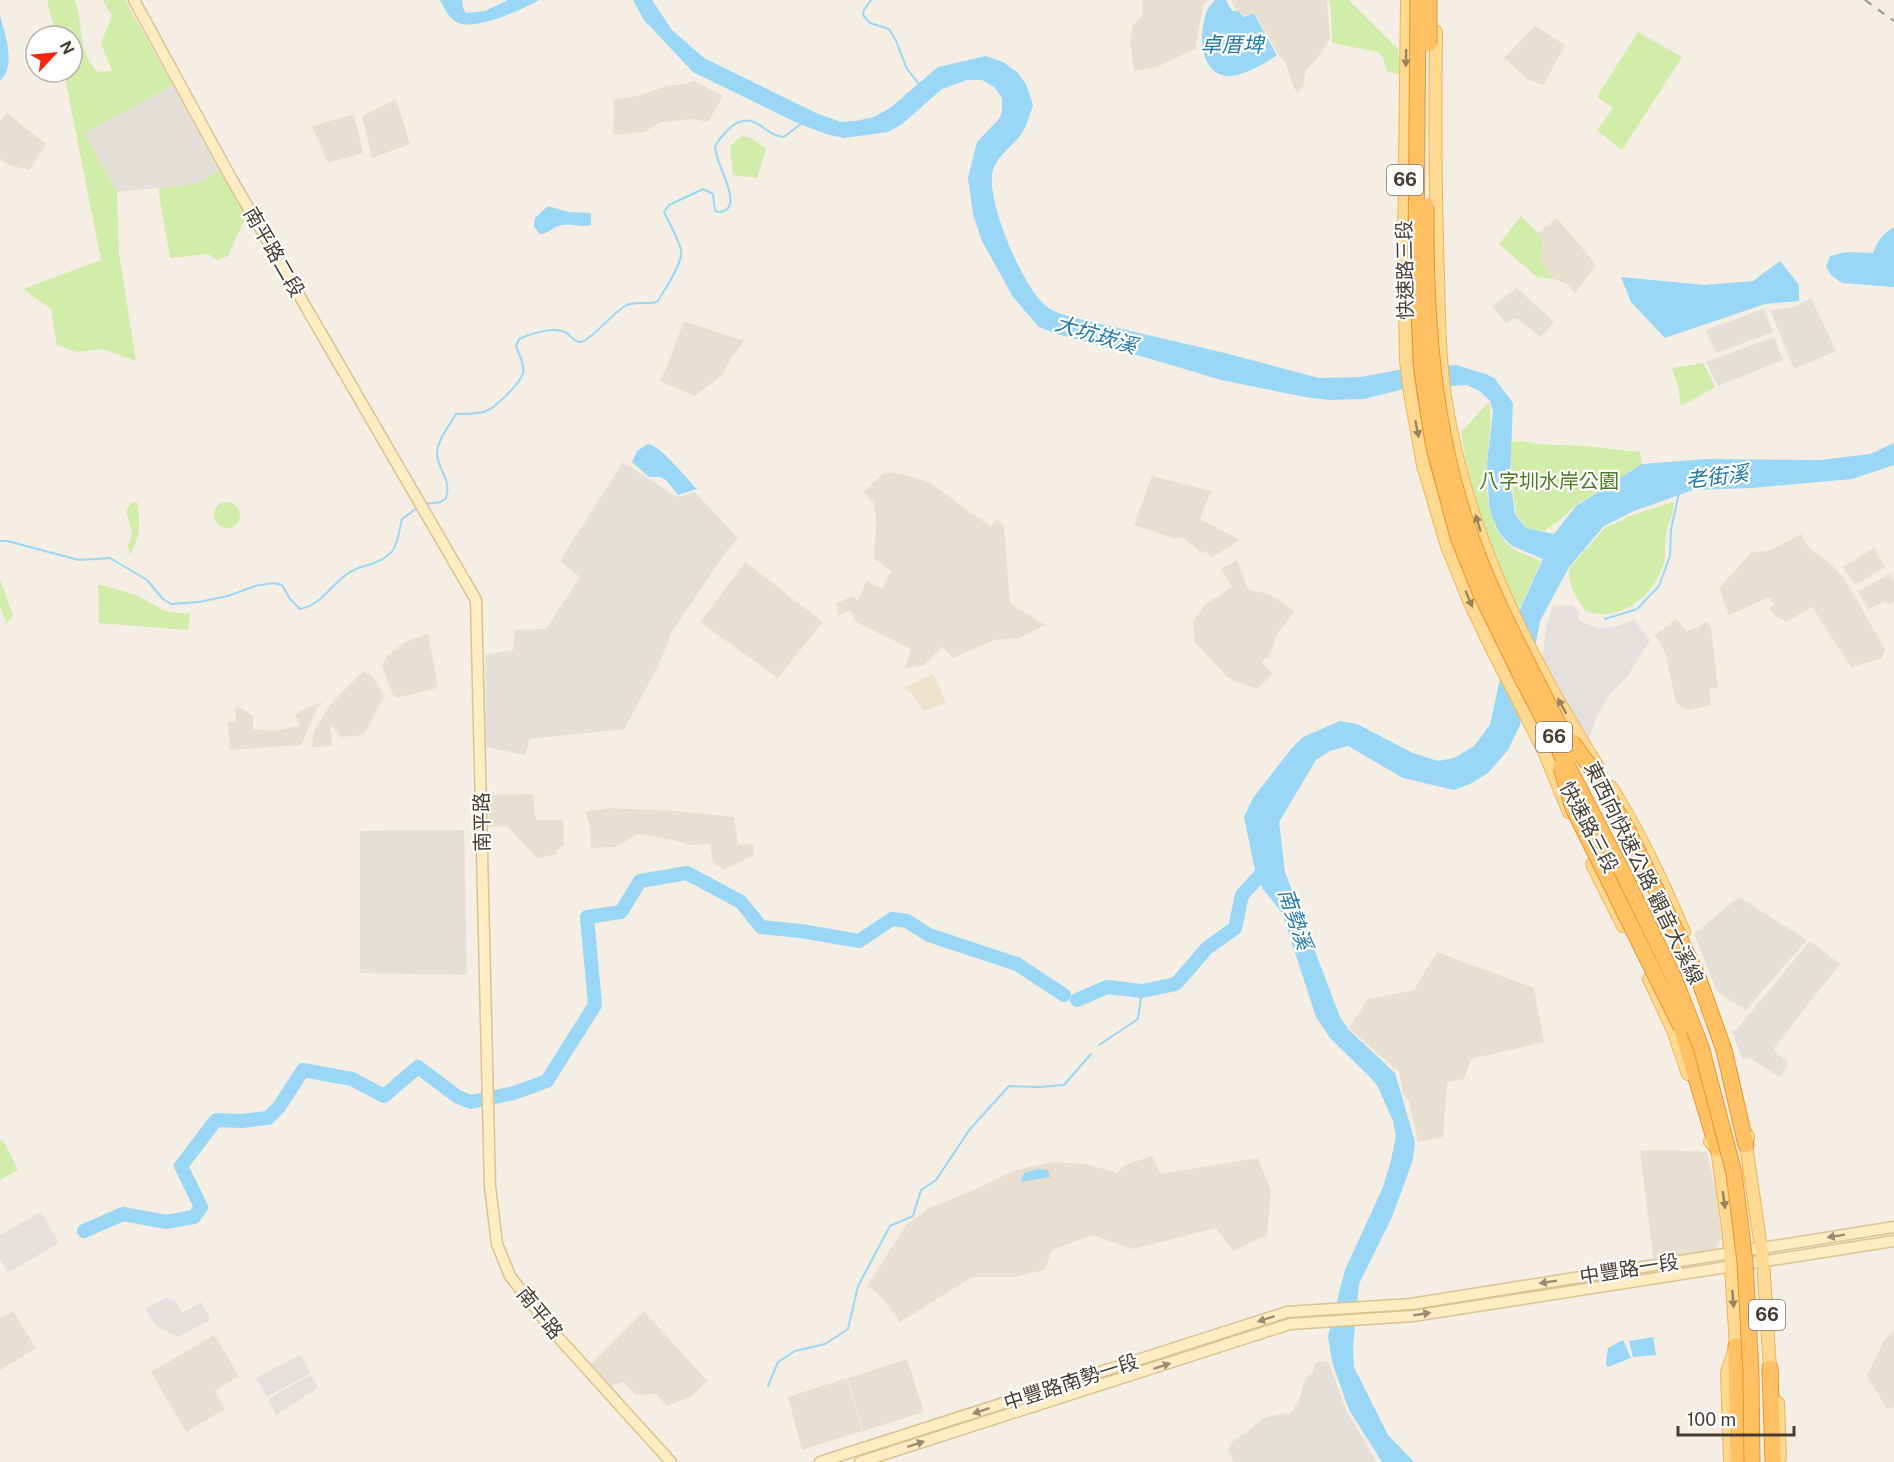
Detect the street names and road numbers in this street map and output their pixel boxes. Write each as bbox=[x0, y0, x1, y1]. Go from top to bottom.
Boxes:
road number: 66 bbox=[1387, 165, 1423, 195]
street label: 南平路二段 bbox=[239, 203, 309, 301]
street label: 快速路三段 bbox=[1392, 220, 1418, 320]
road number: 66 bbox=[1536, 722, 1572, 752]
street label: 東西向快速公路 觀音大溪線 bbox=[1580, 758, 1708, 988]
street label: 快速路三段 bbox=[1555, 777, 1623, 877]
street label: 南平路 bbox=[469, 792, 495, 852]
street label: 中豐路一段 bbox=[1578, 1249, 1680, 1289]
street label: 南平路 bbox=[512, 1282, 568, 1344]
road number: 66 bbox=[1749, 1300, 1785, 1330]
street label: 中豐路南勢一段 bbox=[1001, 1349, 1141, 1415]

